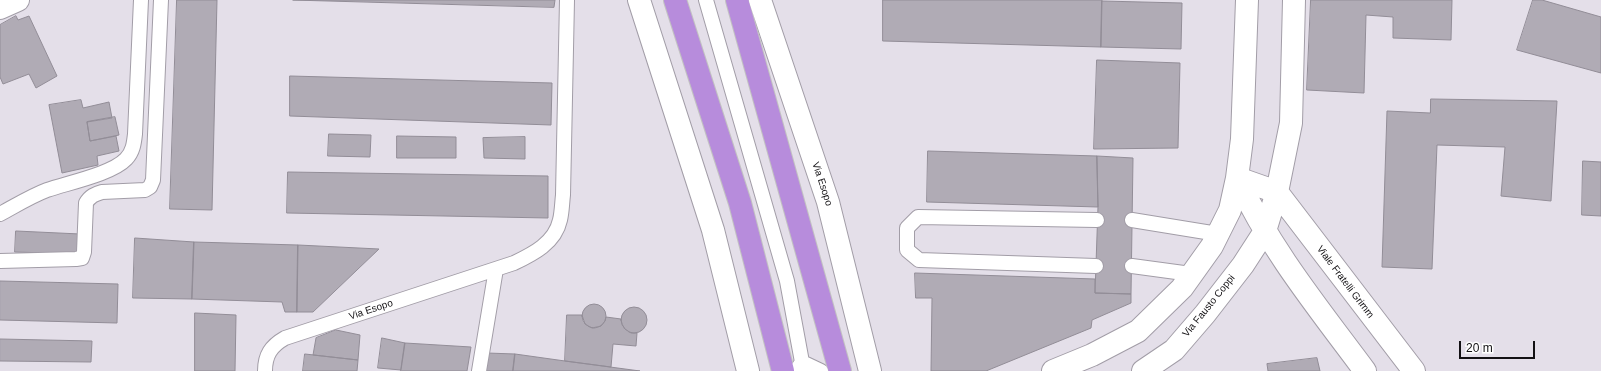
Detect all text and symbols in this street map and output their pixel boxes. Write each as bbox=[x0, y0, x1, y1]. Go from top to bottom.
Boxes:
street label: Via Esopo bbox=[809, 161, 835, 207]
street label: Viale Fratelli Grimm bbox=[1314, 243, 1376, 321]
street label: Via Fausto Coppi bbox=[1180, 272, 1238, 340]
street label: Via Esopo bbox=[348, 297, 394, 323]
scale bar bbox=[1461, 333, 1537, 359]
text: 20 m bbox=[1466, 341, 1493, 355]

